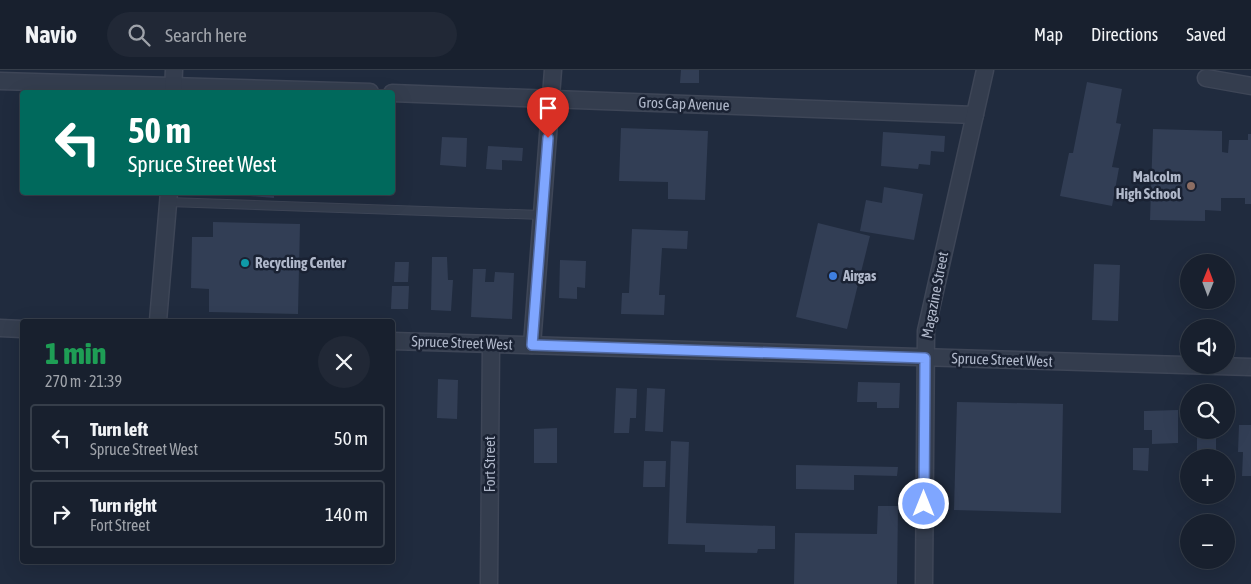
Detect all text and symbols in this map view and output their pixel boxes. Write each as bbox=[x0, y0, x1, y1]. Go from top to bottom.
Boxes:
search box bbox=[107, 12, 457, 57]
text: Navio bbox=[25, 21, 77, 48]
icon: search bbox=[125, 21, 153, 49]
text: Search here bbox=[165, 24, 247, 46]
text: Map bbox=[1034, 24, 1063, 45]
text: Directions bbox=[1091, 24, 1158, 45]
text: Saved bbox=[1186, 24, 1226, 45]
pin bbox=[527, 87, 569, 138]
street label: Gros Cap Avenue bbox=[638, 93, 730, 114]
icon: arrive bbox=[534, 94, 562, 122]
icon: left bbox=[45, 110, 110, 175]
text: 50 m bbox=[128, 110, 191, 150]
text: Spruce Street West bbox=[128, 151, 277, 177]
place label: Malcolm High School bbox=[1116, 168, 1182, 202]
marker: Malcolm High School bbox=[1185, 180, 1197, 192]
street label: Magazine Street bbox=[918, 250, 951, 340]
place label: Recycling Center bbox=[255, 254, 346, 271]
north arrow bbox=[1180, 254, 1235, 309]
map controls bbox=[1180, 254, 1235, 569]
marker: Recycling Center bbox=[239, 257, 251, 269]
place label: Airgas bbox=[842, 267, 877, 284]
marker: Airgas bbox=[827, 270, 839, 282]
button: sound bbox=[1180, 319, 1235, 374]
street label: Spruce Street West bbox=[411, 332, 513, 353]
text: 1 min bbox=[45, 336, 106, 370]
button: close bbox=[318, 336, 370, 388]
street label: Spruce Street West bbox=[951, 349, 1053, 370]
text: 270 m · 21:39 bbox=[45, 372, 122, 390]
button: search bbox=[1180, 384, 1235, 439]
text: Turn left bbox=[90, 418, 148, 440]
icon: left bbox=[47, 424, 75, 452]
text: 50 m bbox=[334, 427, 368, 449]
street label: Fort Street bbox=[481, 436, 498, 492]
text: Spruce Street West bbox=[90, 440, 198, 458]
button: + bbox=[1180, 449, 1235, 504]
position arrow bbox=[897, 477, 949, 529]
text: Turn right bbox=[90, 494, 157, 516]
icon: right bbox=[47, 500, 75, 528]
text: 140 m bbox=[325, 503, 368, 525]
button: − bbox=[1180, 514, 1235, 569]
text: Fort Street bbox=[90, 516, 150, 534]

